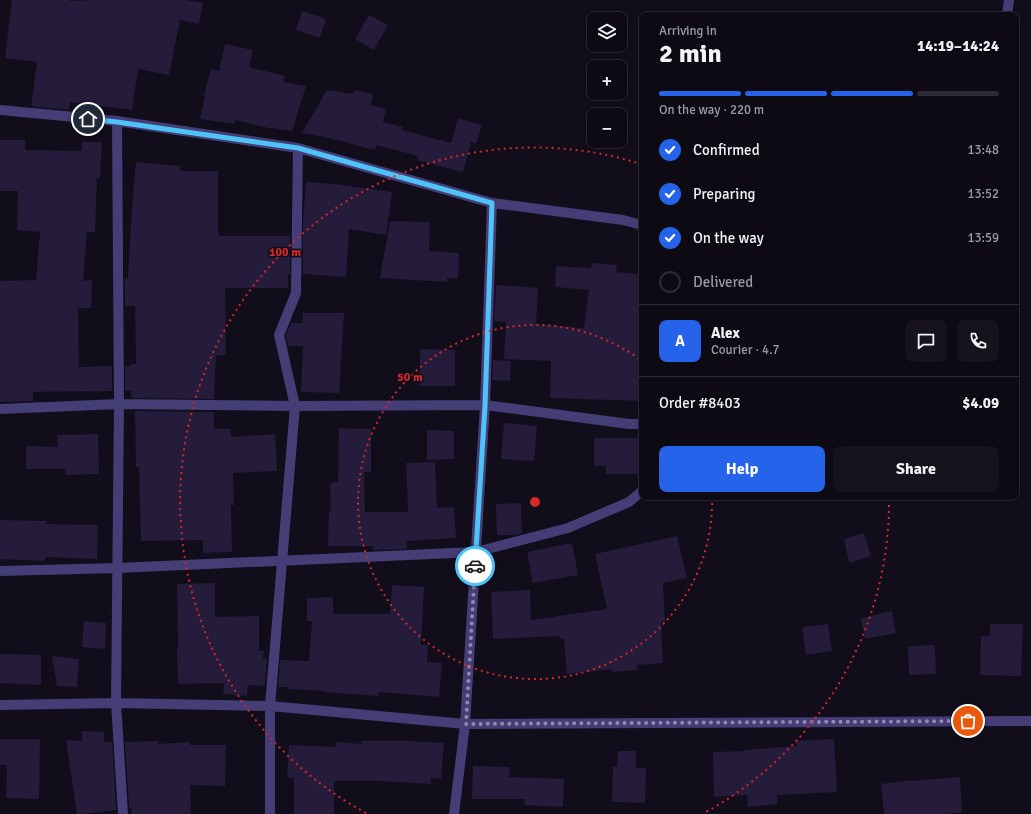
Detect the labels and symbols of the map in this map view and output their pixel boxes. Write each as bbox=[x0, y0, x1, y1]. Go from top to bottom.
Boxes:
pin bbox=[71, 102, 105, 136]
text: 100 m bbox=[269, 245, 301, 260]
text: 50 m bbox=[397, 370, 423, 385]
centre of rings bbox=[528, 495, 542, 509]
courier bbox=[455, 546, 495, 586]
pin bbox=[951, 704, 985, 738]

